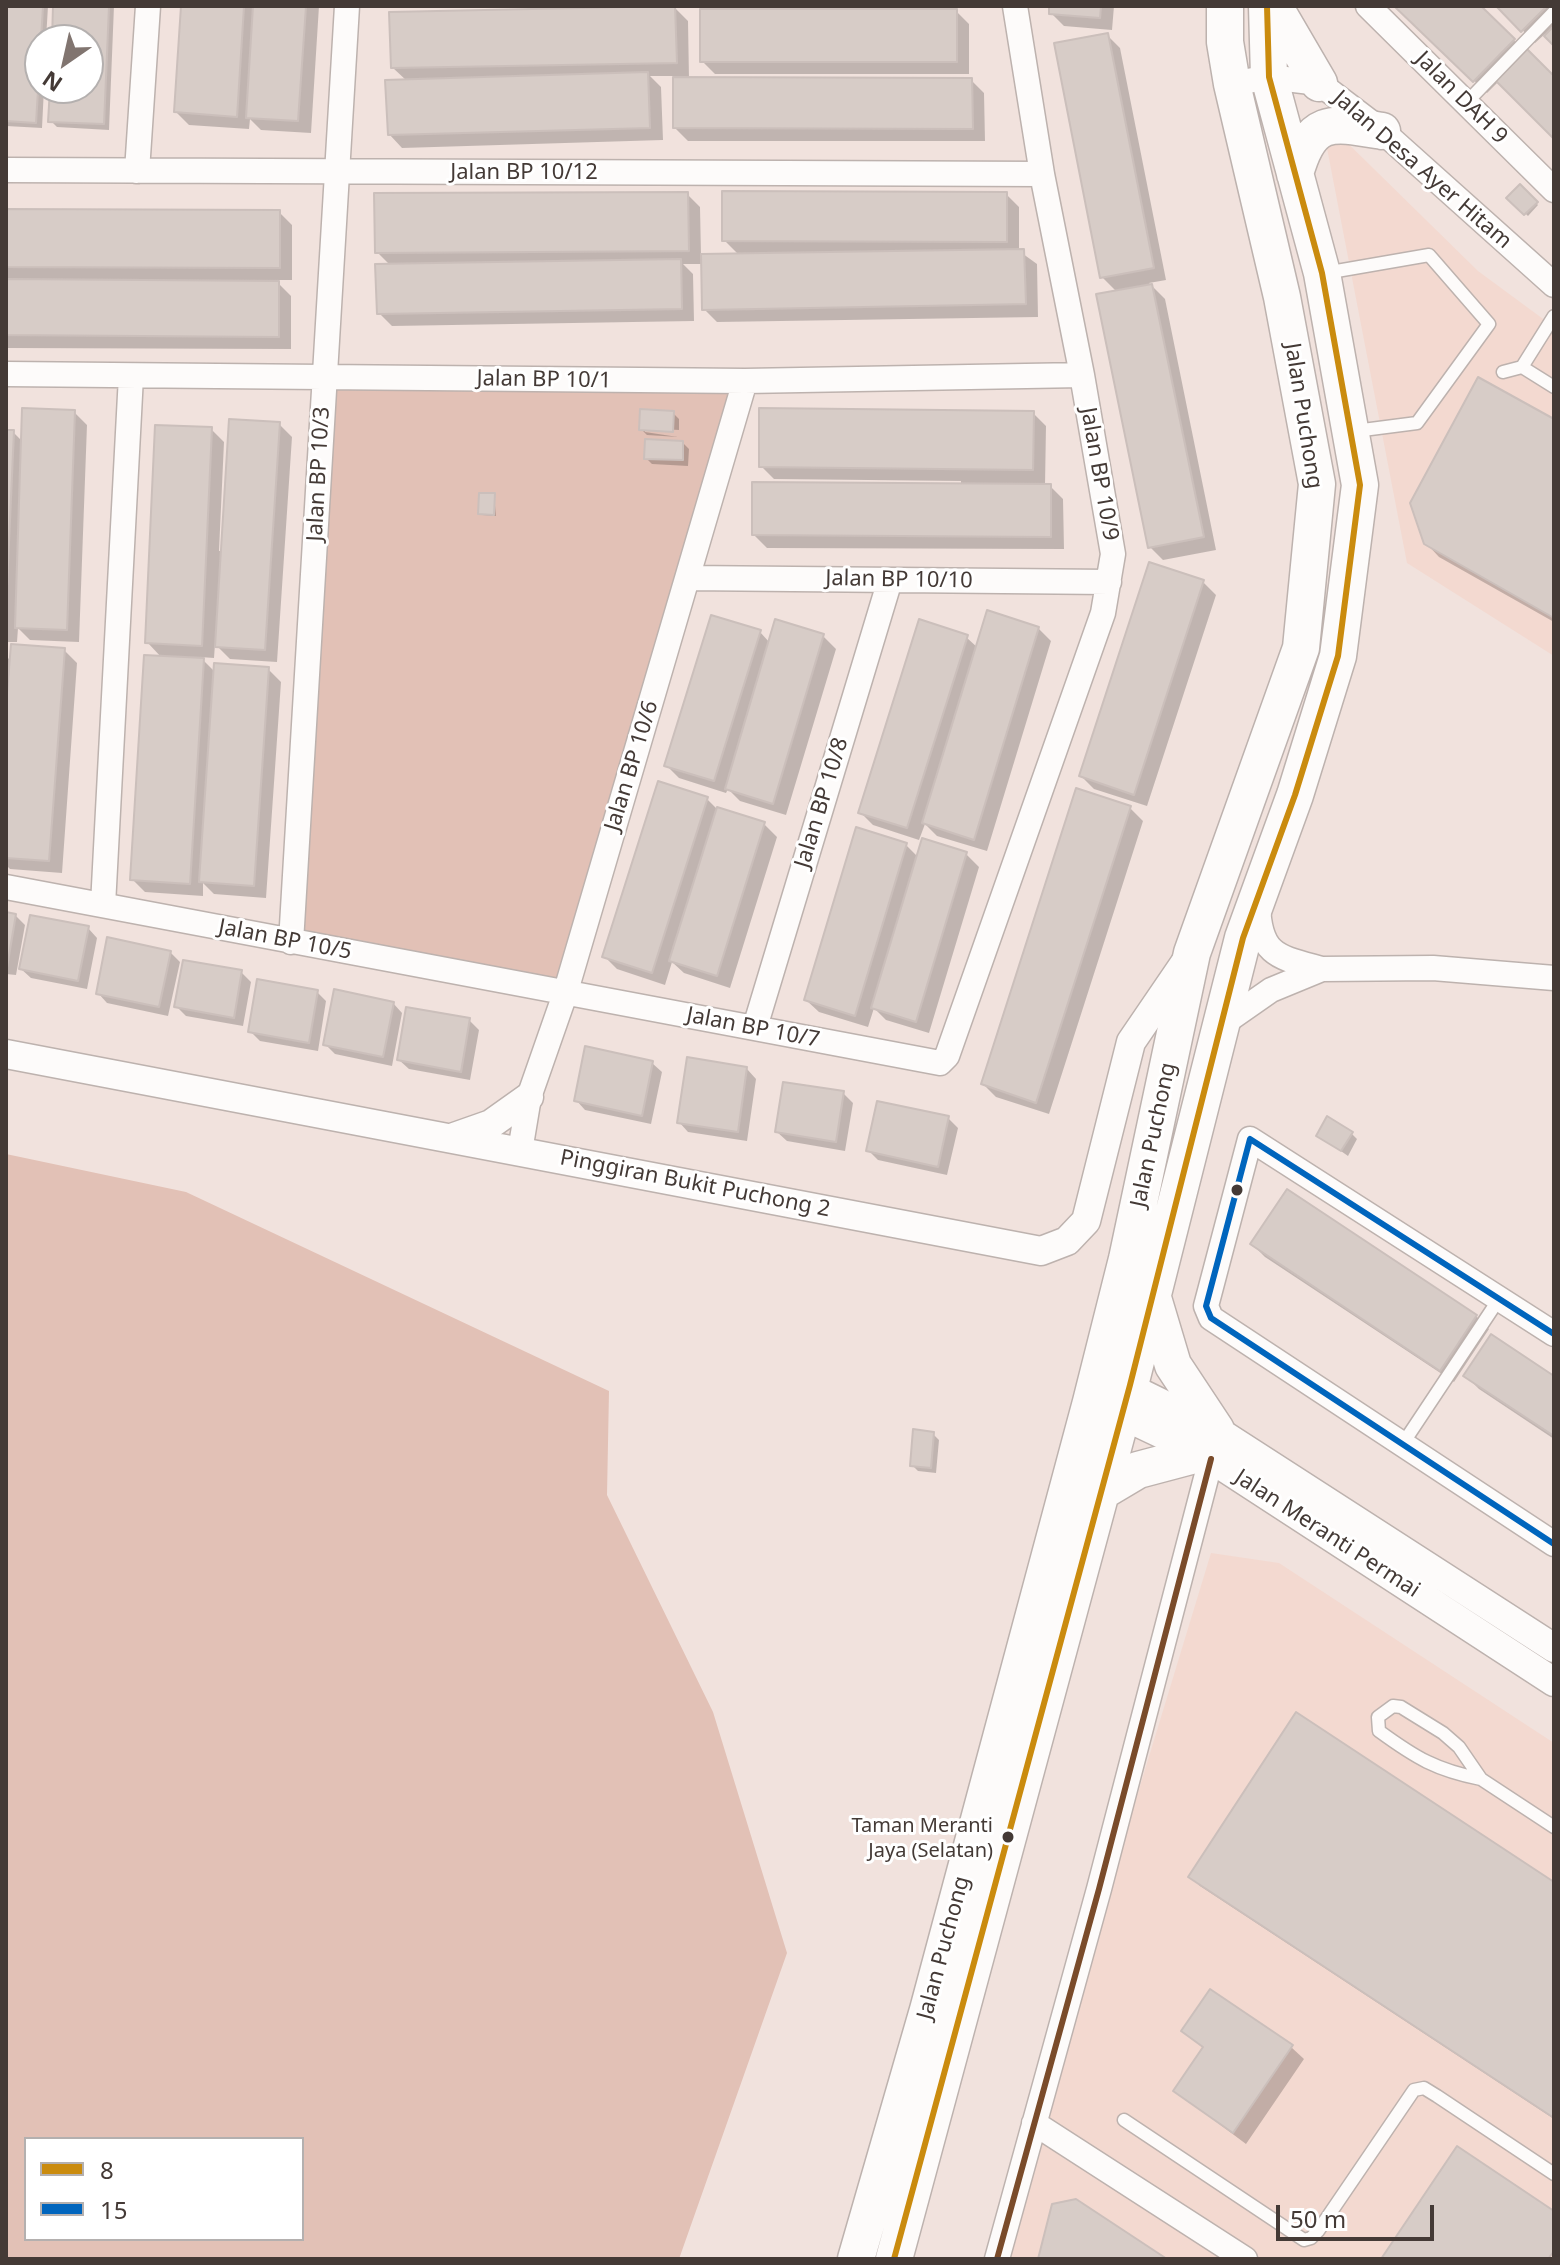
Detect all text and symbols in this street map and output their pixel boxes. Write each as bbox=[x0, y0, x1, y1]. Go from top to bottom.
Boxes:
north arrow bbox=[24, 24, 104, 104]
street label: Jalan DAH 9 bbox=[1409, 46, 1513, 150]
text: N bbox=[36, 65, 68, 100]
street label: Jalan Desa Ayer Hitam bbox=[1327, 85, 1517, 255]
street label: Jalan BP 10/12 bbox=[450, 160, 598, 186]
street label: Jalan Puchong bbox=[1278, 341, 1328, 491]
street label: Jalan BP 10/1 bbox=[476, 366, 612, 394]
street label: Jalan BP 10/9 bbox=[1074, 405, 1124, 543]
street label: Jalan BP 10/3 bbox=[302, 406, 336, 542]
street label: Jalan BP 10/10 bbox=[825, 566, 973, 594]
street label: Jalan BP 10/6 bbox=[600, 698, 664, 834]
street label: Jalan BP 10/8 bbox=[790, 735, 854, 871]
street label: Jalan BP 10/5 bbox=[216, 914, 354, 966]
street label: Jalan BP 10/7 bbox=[684, 1002, 822, 1054]
street label: Jalan Puchong bbox=[1126, 1060, 1182, 1210]
street label: Pinggiran Bukit Puchong 2 bbox=[558, 1145, 832, 1223]
unlabelled marker bbox=[1229, 1182, 1245, 1198]
street label: Jalan Meranti Permai bbox=[1230, 1464, 1424, 1604]
place label: Taman Meranti Jaya (Selatan) bbox=[852, 1814, 993, 1861]
marker: Taman Meranti Jaya (Selatan) bbox=[1000, 1829, 1016, 1845]
street label: Jalan Puchong bbox=[912, 1874, 976, 2022]
legend bbox=[24, 2137, 304, 2241]
text: 8 bbox=[100, 2153, 114, 2186]
scale bar bbox=[1280, 2189, 1438, 2239]
text: 15 bbox=[100, 2193, 127, 2226]
text: 50 m bbox=[1290, 2202, 1346, 2235]

